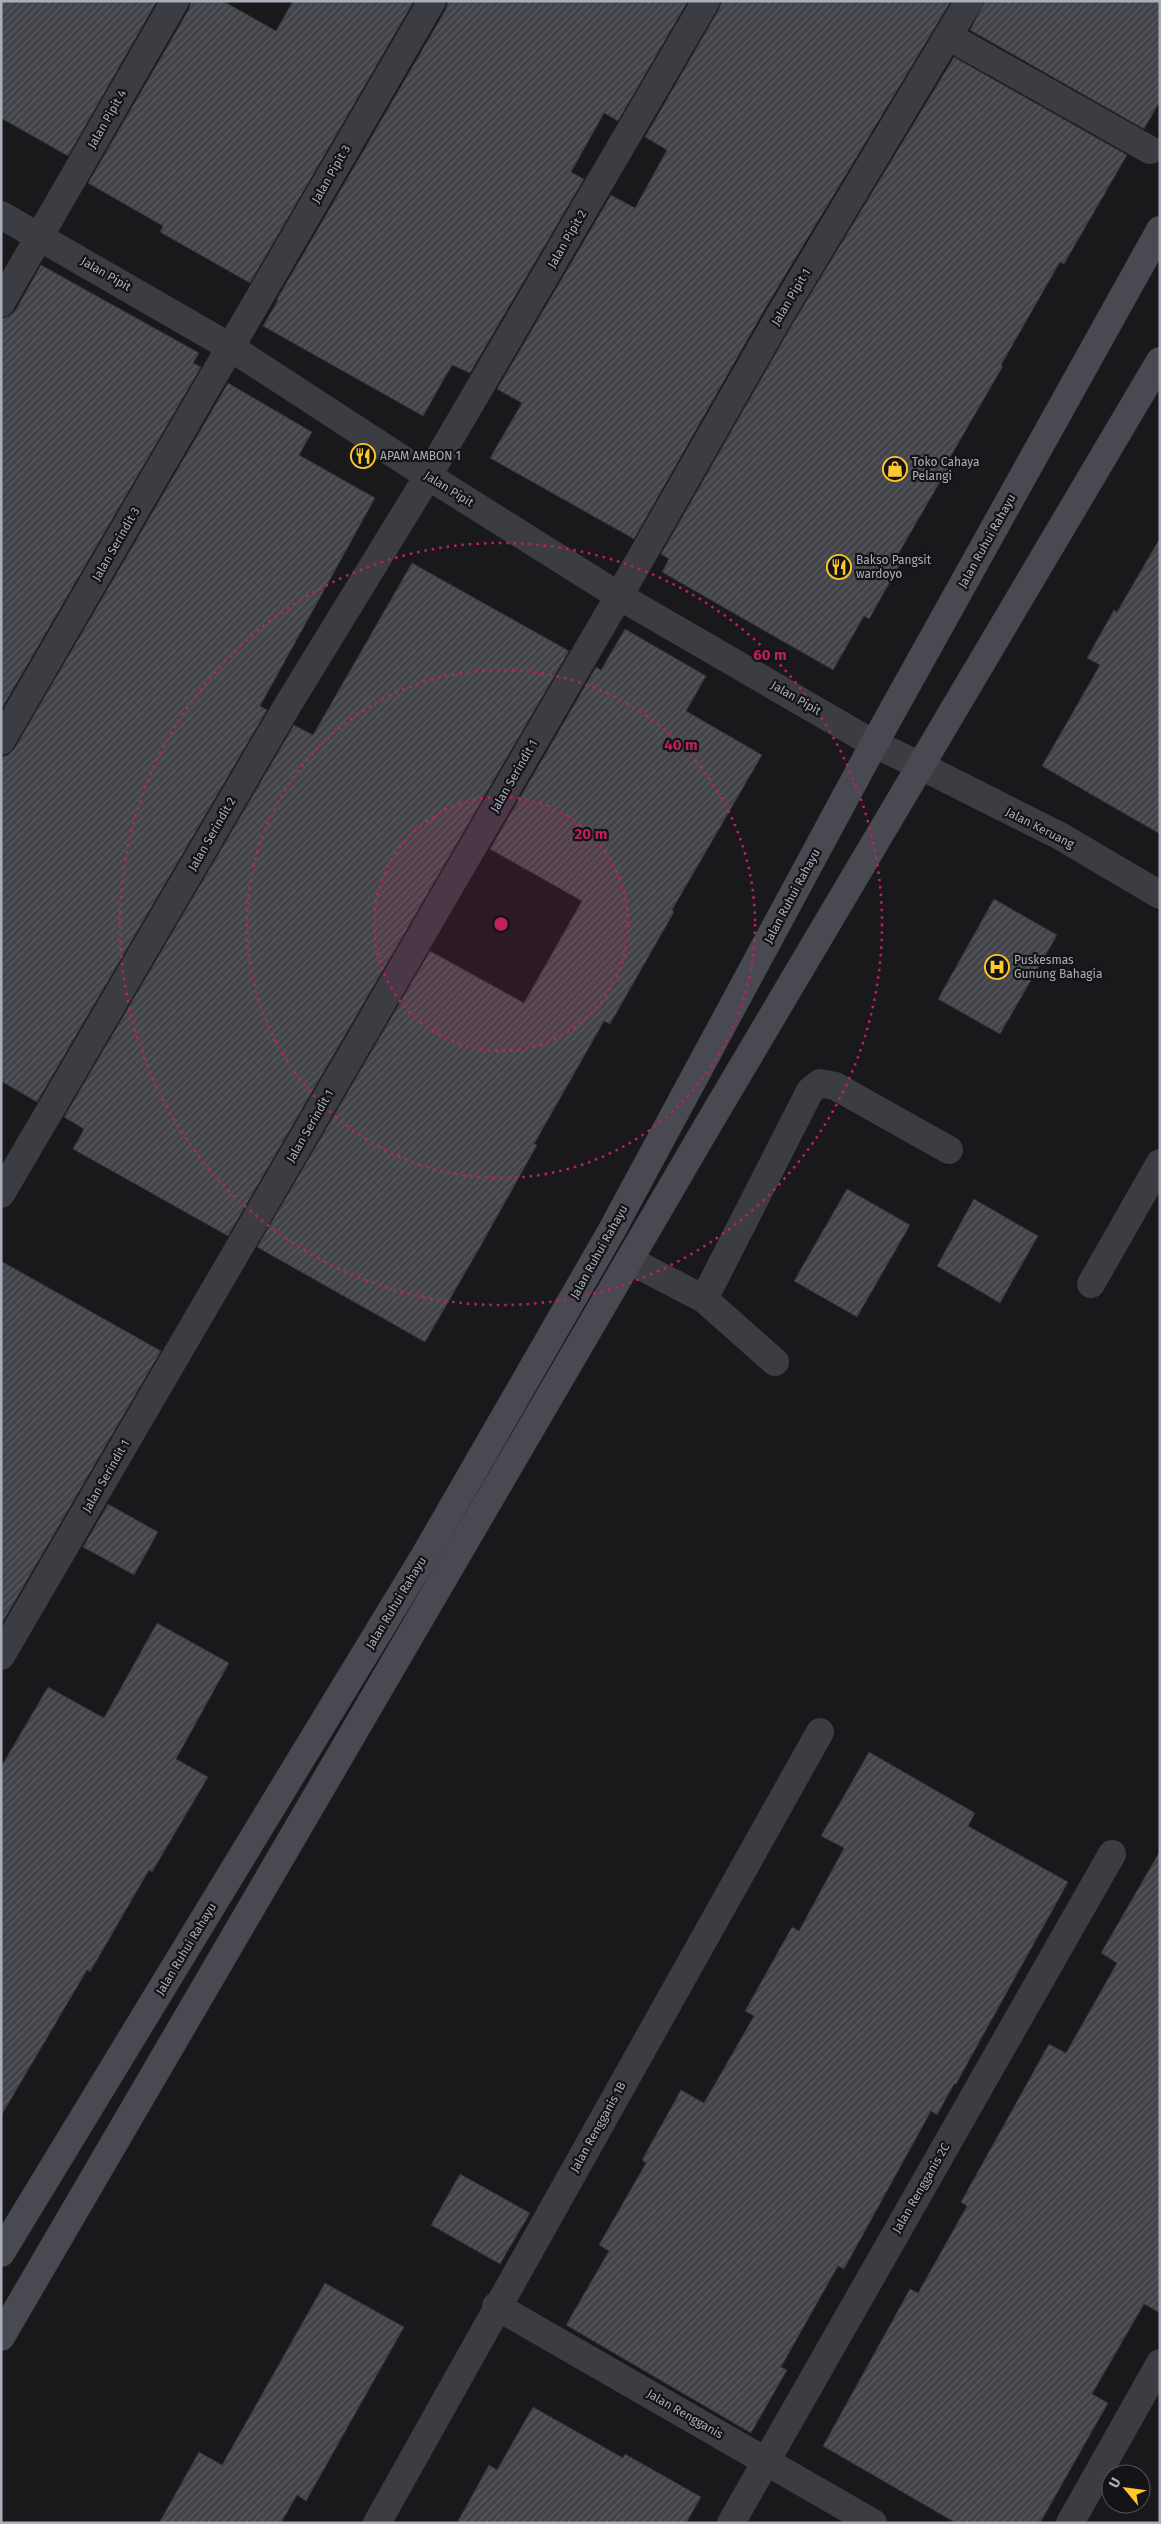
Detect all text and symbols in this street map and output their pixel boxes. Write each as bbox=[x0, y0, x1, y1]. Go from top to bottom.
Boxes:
street label: Jalan Pipit 4 bbox=[85, 87, 130, 151]
street label: Jalan Pipit 3 bbox=[309, 143, 353, 205]
street label: Jalan Pipit 2 bbox=[545, 207, 589, 270]
street label: Jalan Pipit bbox=[78, 254, 134, 294]
street label: Jalan Pipit 1 bbox=[769, 266, 813, 328]
restaurant icon: APAM AMBON 1 bbox=[350, 443, 376, 469]
place label: APAM AMBON 1 bbox=[380, 449, 461, 463]
place label: Toko Cahaya Pelangi bbox=[912, 455, 980, 483]
shop icon: Toko Cahaya Pelangi bbox=[882, 456, 908, 482]
street label: Jalan Pipit bbox=[422, 468, 477, 510]
street label: Jalan Ruhui Rahayu bbox=[955, 492, 1019, 590]
street label: Jalan Serindit 3 bbox=[89, 505, 143, 583]
place label: Bakso Pangsit wardoyo bbox=[856, 553, 932, 581]
restaurant icon: Bakso Pangsit wardoyo bbox=[826, 554, 852, 580]
text: 60 m bbox=[753, 646, 787, 664]
street label: Jalan Pipit bbox=[768, 678, 824, 718]
text: 40 m bbox=[664, 736, 698, 754]
street label: Jalan Serindit 1 bbox=[488, 737, 540, 815]
street label: Jalan Serindit 2 bbox=[185, 795, 239, 873]
street label: Jalan Keruang bbox=[1003, 805, 1077, 852]
text: 20 m bbox=[575, 825, 607, 843]
street label: Jalan Ruhui Rahayu bbox=[761, 846, 823, 946]
centre of rings bbox=[492, 915, 510, 933]
place label: Puskesmas Gunung Bahagia bbox=[1014, 953, 1102, 981]
hospital icon: Puskesmas Gunung Bahagia bbox=[984, 954, 1010, 980]
street label: Jalan Serindit 1 bbox=[284, 1087, 336, 1165]
street label: Jalan Ruhui Rahayu bbox=[567, 1203, 631, 1301]
street label: Jalan Serindit 1 bbox=[80, 1437, 132, 1515]
street label: Jalan Ruhui Rahayu bbox=[363, 1554, 429, 1652]
street label: Jalan Ruhui Rahayu bbox=[153, 1900, 219, 1998]
street label: Jalan Rengganis 1B bbox=[567, 2079, 629, 2175]
street label: Jalan Rengganis 2C bbox=[890, 2140, 953, 2235]
street label: Jalan Rengganis bbox=[644, 2387, 726, 2442]
north arrow bbox=[1101, 2464, 1151, 2514]
text: U bbox=[1105, 2475, 1125, 2491]

